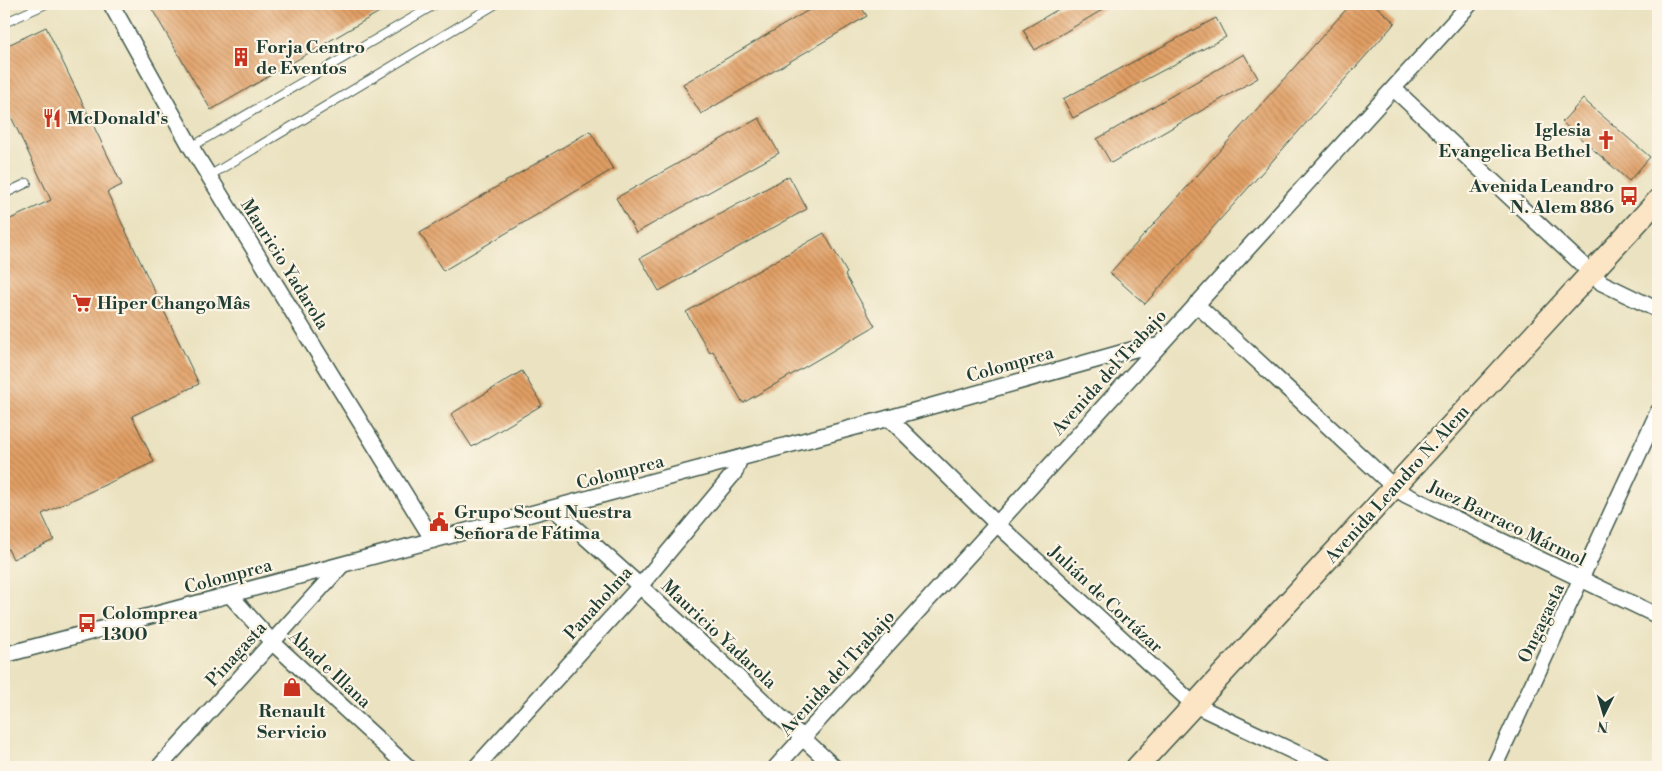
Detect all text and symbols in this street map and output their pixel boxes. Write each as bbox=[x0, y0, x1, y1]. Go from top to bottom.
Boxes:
place label: Forja Centro de Eventos bbox=[256, 36, 365, 80]
building icon: Forja Centro de Eventos bbox=[230, 46, 252, 68]
restaurant icon: McDonald's bbox=[41, 107, 63, 129]
place label: McDonald's bbox=[67, 107, 168, 130]
place label: Iglesia Evangelica Bethel bbox=[1439, 119, 1591, 163]
church icon: Iglesia Evangelica Bethel bbox=[1595, 129, 1617, 151]
place label: Avenida Leandro N. Alem 886 bbox=[1468, 175, 1614, 219]
bus stop icon: Avenida Leandro N. Alem 886 bbox=[1618, 185, 1640, 207]
street label: Mauricio Yadarola bbox=[235, 195, 334, 335]
supermarket icon: Hiper ChangoMâs bbox=[71, 292, 93, 314]
place label: Hiper ChangoMâs bbox=[97, 292, 251, 315]
street label: Avenida del Trabajo bbox=[1046, 305, 1172, 441]
street label: Colomprea bbox=[964, 341, 1057, 388]
street label: Avenida Leandro N. Alem bbox=[1319, 400, 1475, 569]
street label: Colomprea bbox=[574, 450, 667, 495]
street label: Juez Barraco Mármol bbox=[1423, 475, 1590, 572]
place label: Grupo Scout Nuestra Señora de Fátima bbox=[454, 501, 632, 545]
public building icon: Grupo Scout Nuestra Señora de Fátima bbox=[428, 511, 450, 533]
street label: Julián de Cortázar bbox=[1043, 540, 1168, 658]
street label: Colomprea bbox=[182, 554, 275, 599]
street label: Panaholma bbox=[559, 561, 638, 645]
street label: Mauricio Yadarola bbox=[656, 575, 782, 694]
street label: Ongagasta bbox=[1513, 579, 1570, 667]
place label: Colomprea 1300 bbox=[102, 602, 198, 646]
street label: Avenida del Trabajo bbox=[774, 606, 900, 742]
bus stop icon: Colomprea 1300 bbox=[76, 612, 98, 634]
street label: Pinagasta bbox=[201, 616, 272, 692]
street label: Abad e Illana bbox=[283, 625, 376, 714]
shop icon: Renault Servicio bbox=[281, 676, 303, 698]
north arrow bbox=[1580, 688, 1630, 738]
place label: Renault Servicio bbox=[257, 700, 327, 744]
text: N bbox=[1597, 717, 1609, 735]

